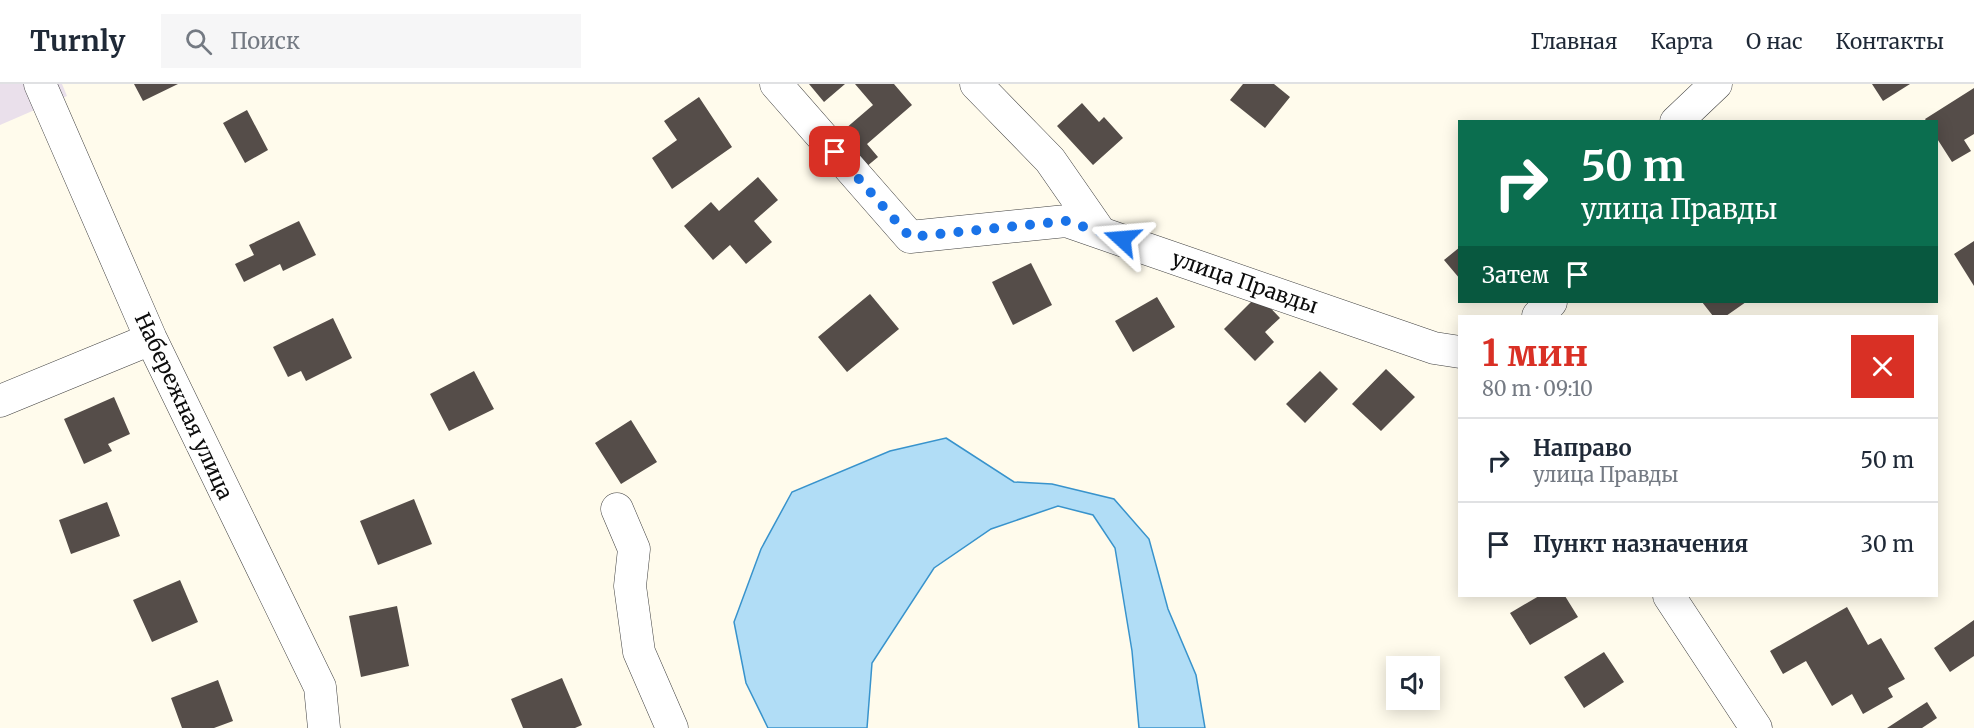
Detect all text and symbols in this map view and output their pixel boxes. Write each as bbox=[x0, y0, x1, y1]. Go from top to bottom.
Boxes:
search box bbox=[161, 14, 581, 68]
text: Turnly bbox=[30, 23, 125, 59]
icon: search bbox=[182, 25, 215, 58]
text: Поиск bbox=[230, 27, 300, 55]
text: Главная bbox=[1531, 28, 1618, 55]
text: Карта bbox=[1651, 28, 1713, 55]
text: О нас bbox=[1746, 28, 1803, 55]
text: Контакты bbox=[1836, 28, 1944, 55]
pin bbox=[809, 126, 860, 177]
icon: arrive bbox=[818, 135, 851, 168]
text: 50 m bbox=[1581, 140, 1685, 192]
icon: right bbox=[1482, 144, 1560, 222]
text: улица Правды bbox=[1581, 192, 1778, 226]
position arrow bbox=[1090, 207, 1154, 271]
street label: улица Правды bbox=[1168, 244, 1322, 320]
icon: arrive bbox=[1561, 258, 1594, 291]
text: Затем bbox=[1482, 261, 1549, 289]
street label: Набережная улица bbox=[129, 308, 239, 504]
text: 1 мин bbox=[1482, 331, 1588, 376]
button: close bbox=[1851, 335, 1914, 398]
text: 80 m · 09:10 bbox=[1482, 376, 1593, 401]
text: Направо bbox=[1533, 434, 1632, 462]
icon: right bbox=[1482, 444, 1515, 477]
text: 50 m bbox=[1860, 446, 1914, 474]
text: улица Правды bbox=[1533, 462, 1679, 487]
icon: arrive bbox=[1482, 528, 1515, 561]
text: Пункт назначения bbox=[1533, 530, 1748, 558]
text: 30 m bbox=[1860, 530, 1914, 558]
map controls bbox=[1386, 656, 1440, 710]
button: sound bbox=[1386, 656, 1440, 710]

